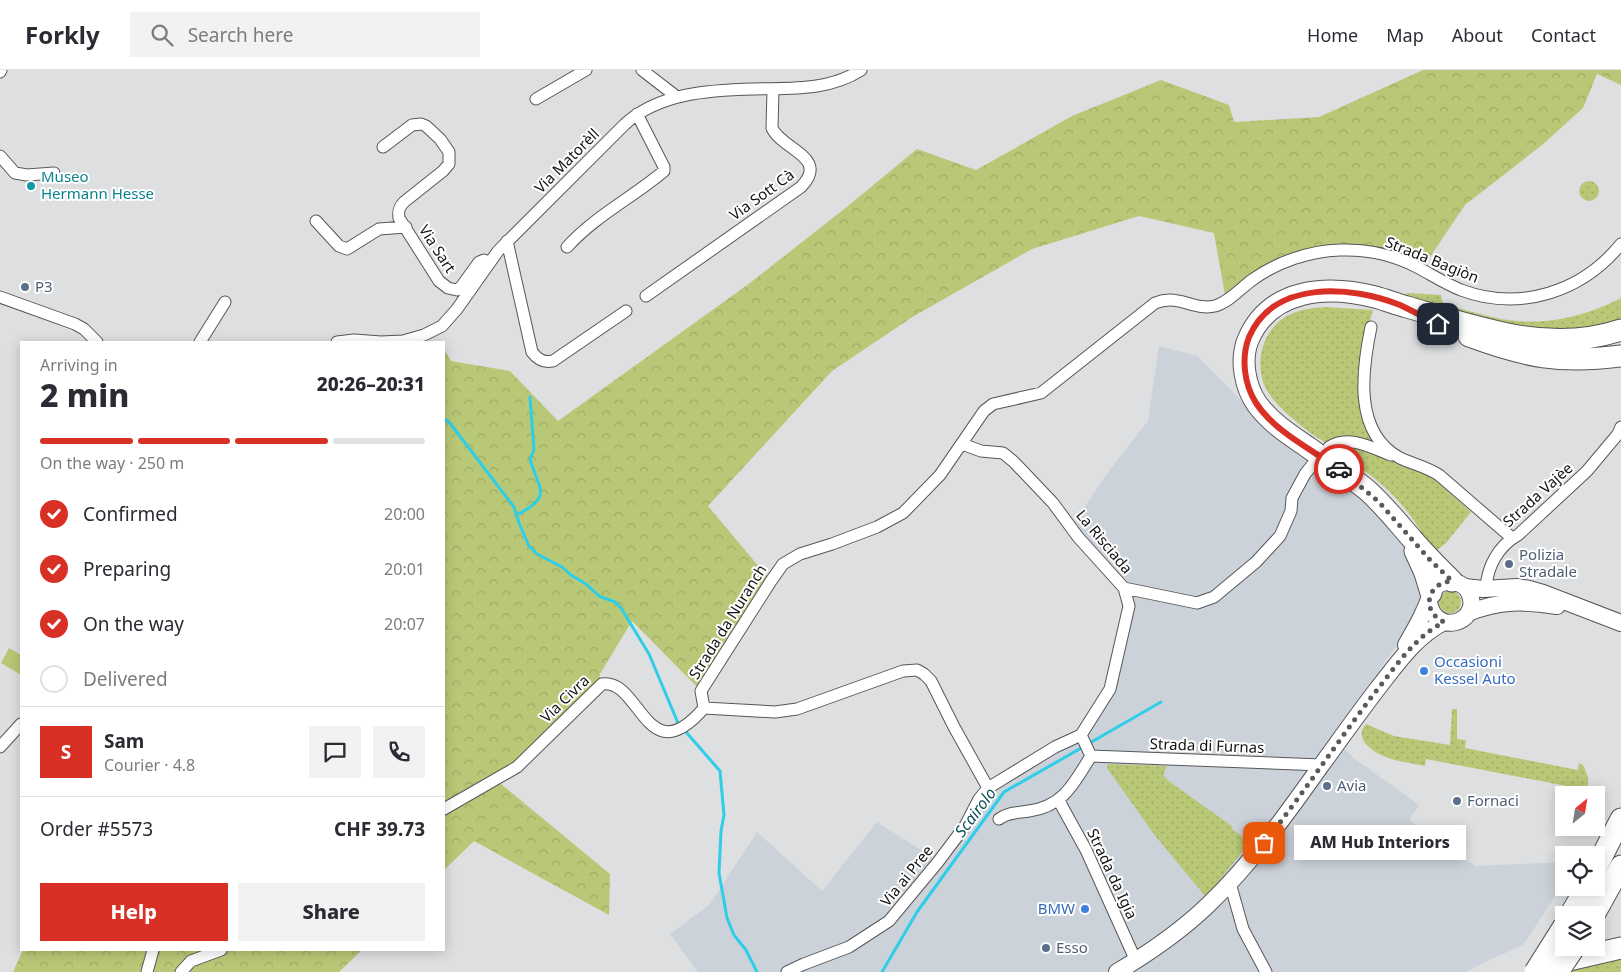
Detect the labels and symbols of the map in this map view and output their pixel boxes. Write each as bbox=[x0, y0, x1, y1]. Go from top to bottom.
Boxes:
street label: Via Matorèll bbox=[530, 124, 603, 197]
street label: Via Sott Cà bbox=[725, 164, 798, 224]
place label: Museo Hermann Hesse bbox=[41, 166, 154, 203]
marker: Museo Hermann Hesse bbox=[25, 180, 37, 192]
street label: Via Sart bbox=[415, 221, 461, 277]
street label: Strada Bagiòn bbox=[1383, 231, 1482, 287]
place label: P3 bbox=[35, 276, 53, 296]
marker: P3 bbox=[19, 281, 31, 293]
pin bbox=[1417, 303, 1459, 345]
courier bbox=[1314, 444, 1364, 494]
street label: Strada Vajèe bbox=[1498, 458, 1576, 531]
street label: La Risciada bbox=[1072, 505, 1137, 578]
place label: Polizia Stradale bbox=[1519, 544, 1577, 581]
marker: Polizia Stradale bbox=[1503, 558, 1515, 570]
street label: Strada da Nuranch bbox=[684, 560, 771, 683]
place label: Occasioni Kessel Auto bbox=[1434, 651, 1516, 688]
marker: Occasioni Kessel Auto bbox=[1418, 665, 1430, 677]
street label: Via Civra bbox=[536, 670, 593, 726]
street label: Strada di Furnas bbox=[1149, 733, 1265, 757]
place label: Avia bbox=[1337, 775, 1367, 795]
marker: Avia bbox=[1321, 780, 1333, 792]
water label: Scairolo bbox=[949, 783, 1001, 841]
north arrow bbox=[1555, 786, 1605, 836]
place label: Fornaci bbox=[1467, 790, 1519, 810]
marker: Fornaci bbox=[1451, 795, 1463, 807]
pin bbox=[1243, 822, 1285, 864]
street label: Strada da Igia bbox=[1083, 825, 1143, 922]
callout: AM Hub Interiors bbox=[1294, 826, 1466, 860]
street label: Via ai Pree bbox=[875, 841, 937, 910]
place label: BMW bbox=[1038, 898, 1075, 918]
marker: BMW bbox=[1079, 903, 1091, 915]
place label: Esso bbox=[1056, 937, 1088, 957]
marker: Esso bbox=[1040, 942, 1052, 954]

